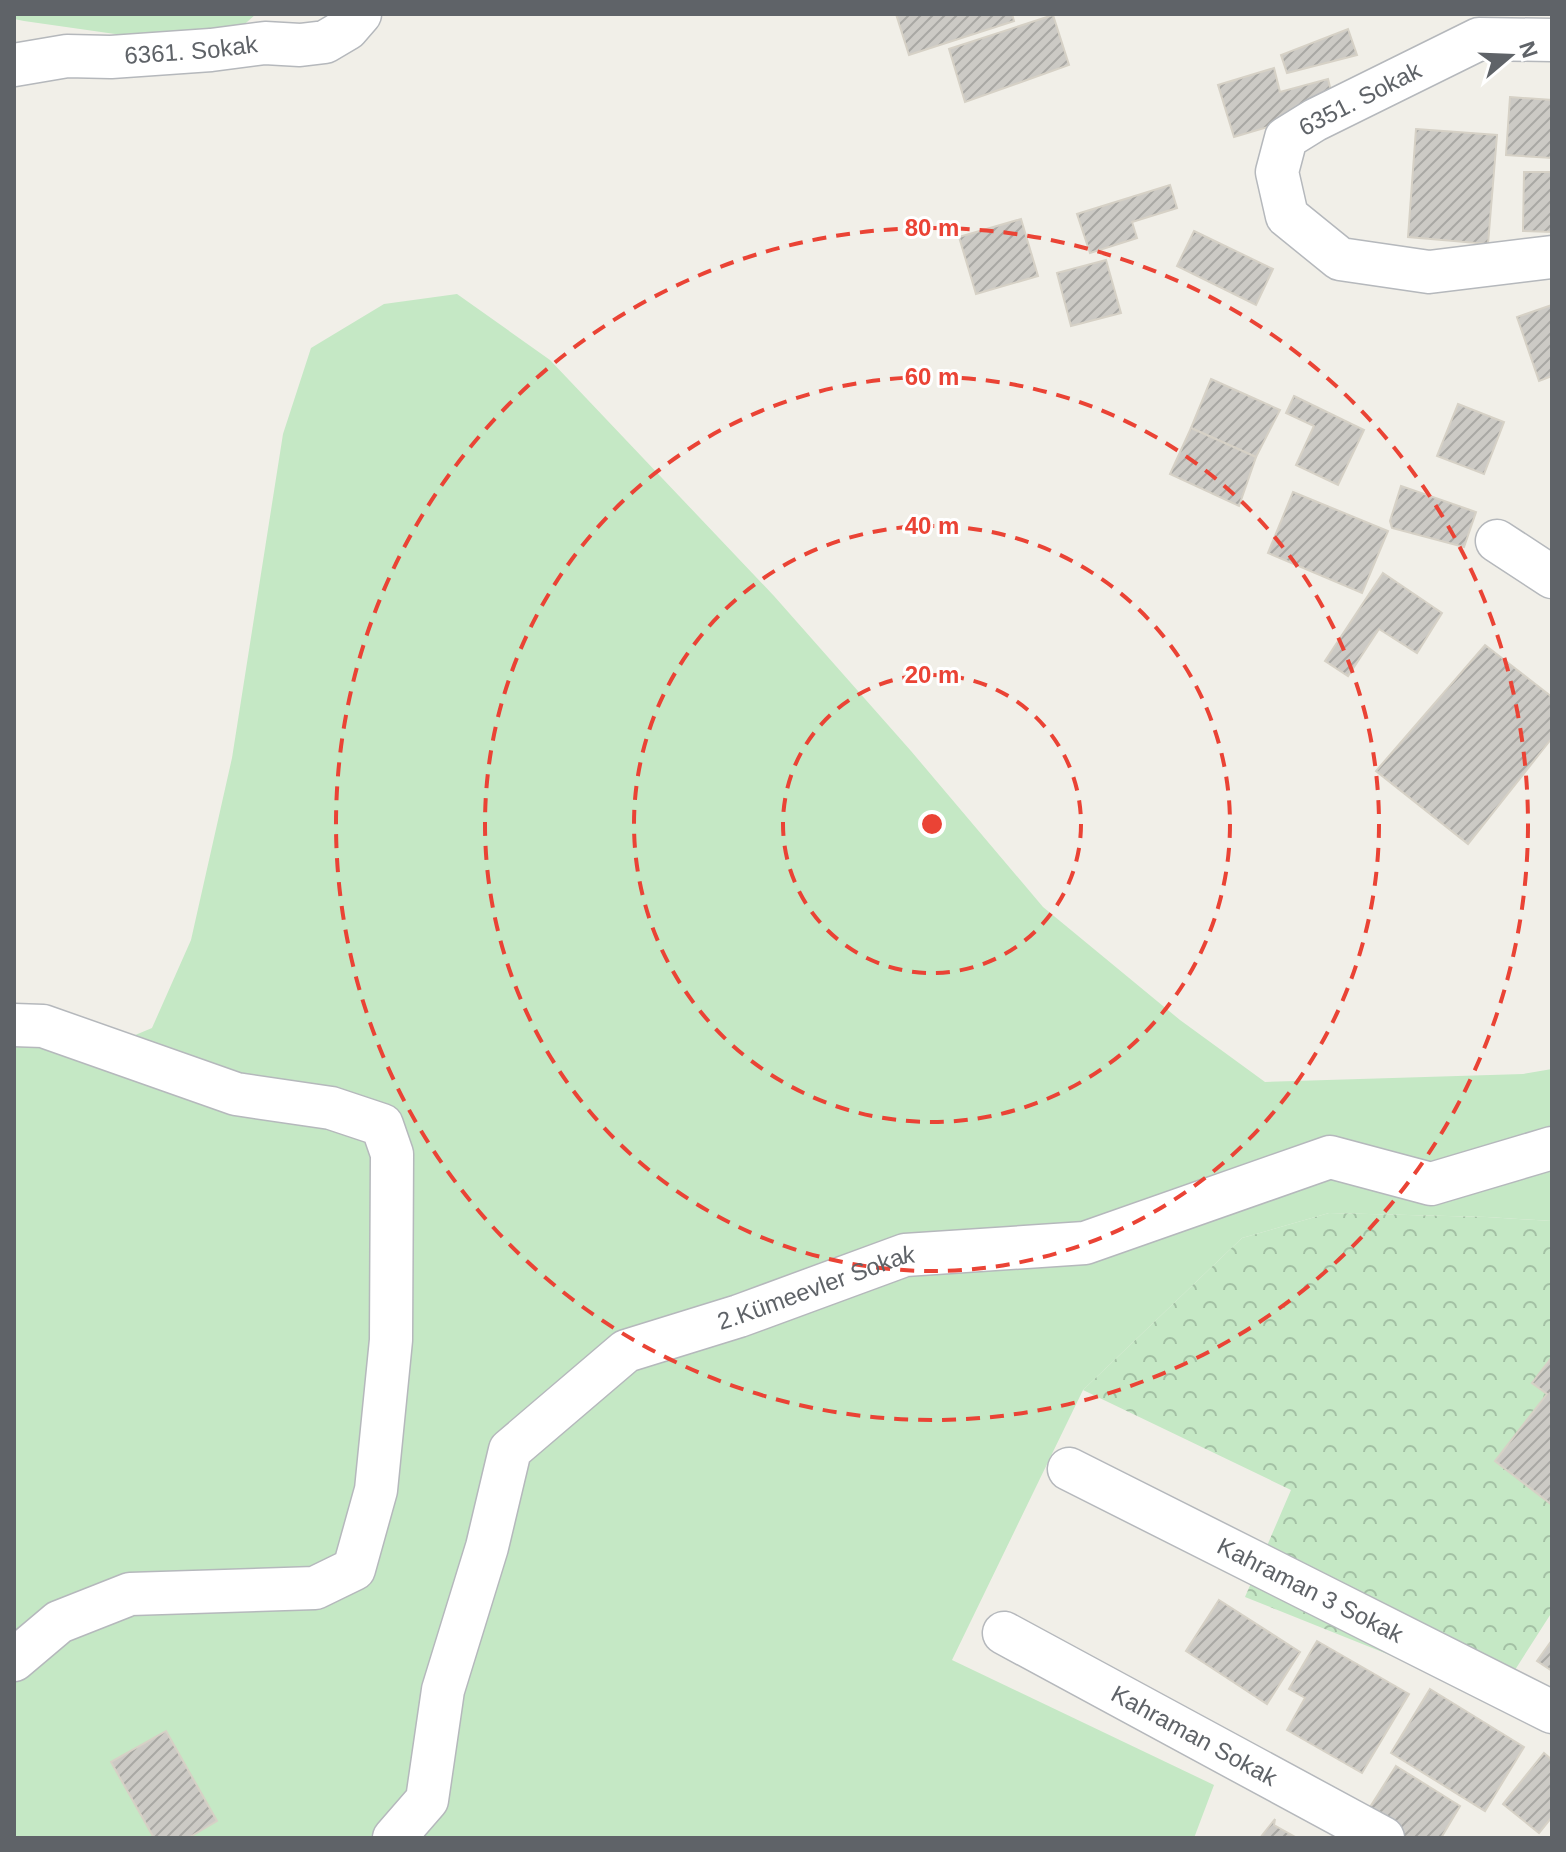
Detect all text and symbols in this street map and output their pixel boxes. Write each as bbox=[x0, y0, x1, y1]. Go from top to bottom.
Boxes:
north arrow bbox=[1470, 16, 1550, 96]
street label: 6361. Sokak bbox=[123, 30, 260, 69]
text: N bbox=[1514, 38, 1543, 61]
street label: 6351. Sokak bbox=[1294, 56, 1426, 141]
text: 80 m bbox=[905, 214, 959, 241]
text: 60 m bbox=[905, 363, 959, 390]
text: 40 m bbox=[905, 512, 959, 539]
text: 20 m bbox=[905, 661, 959, 688]
centre of rings bbox=[918, 810, 946, 838]
street label: 2.Kümeevler Sokak bbox=[714, 1240, 917, 1335]
street label: Kahraman 3 Sokak bbox=[1213, 1532, 1409, 1648]
street label: Kahraman Sokak bbox=[1107, 1680, 1283, 1791]

